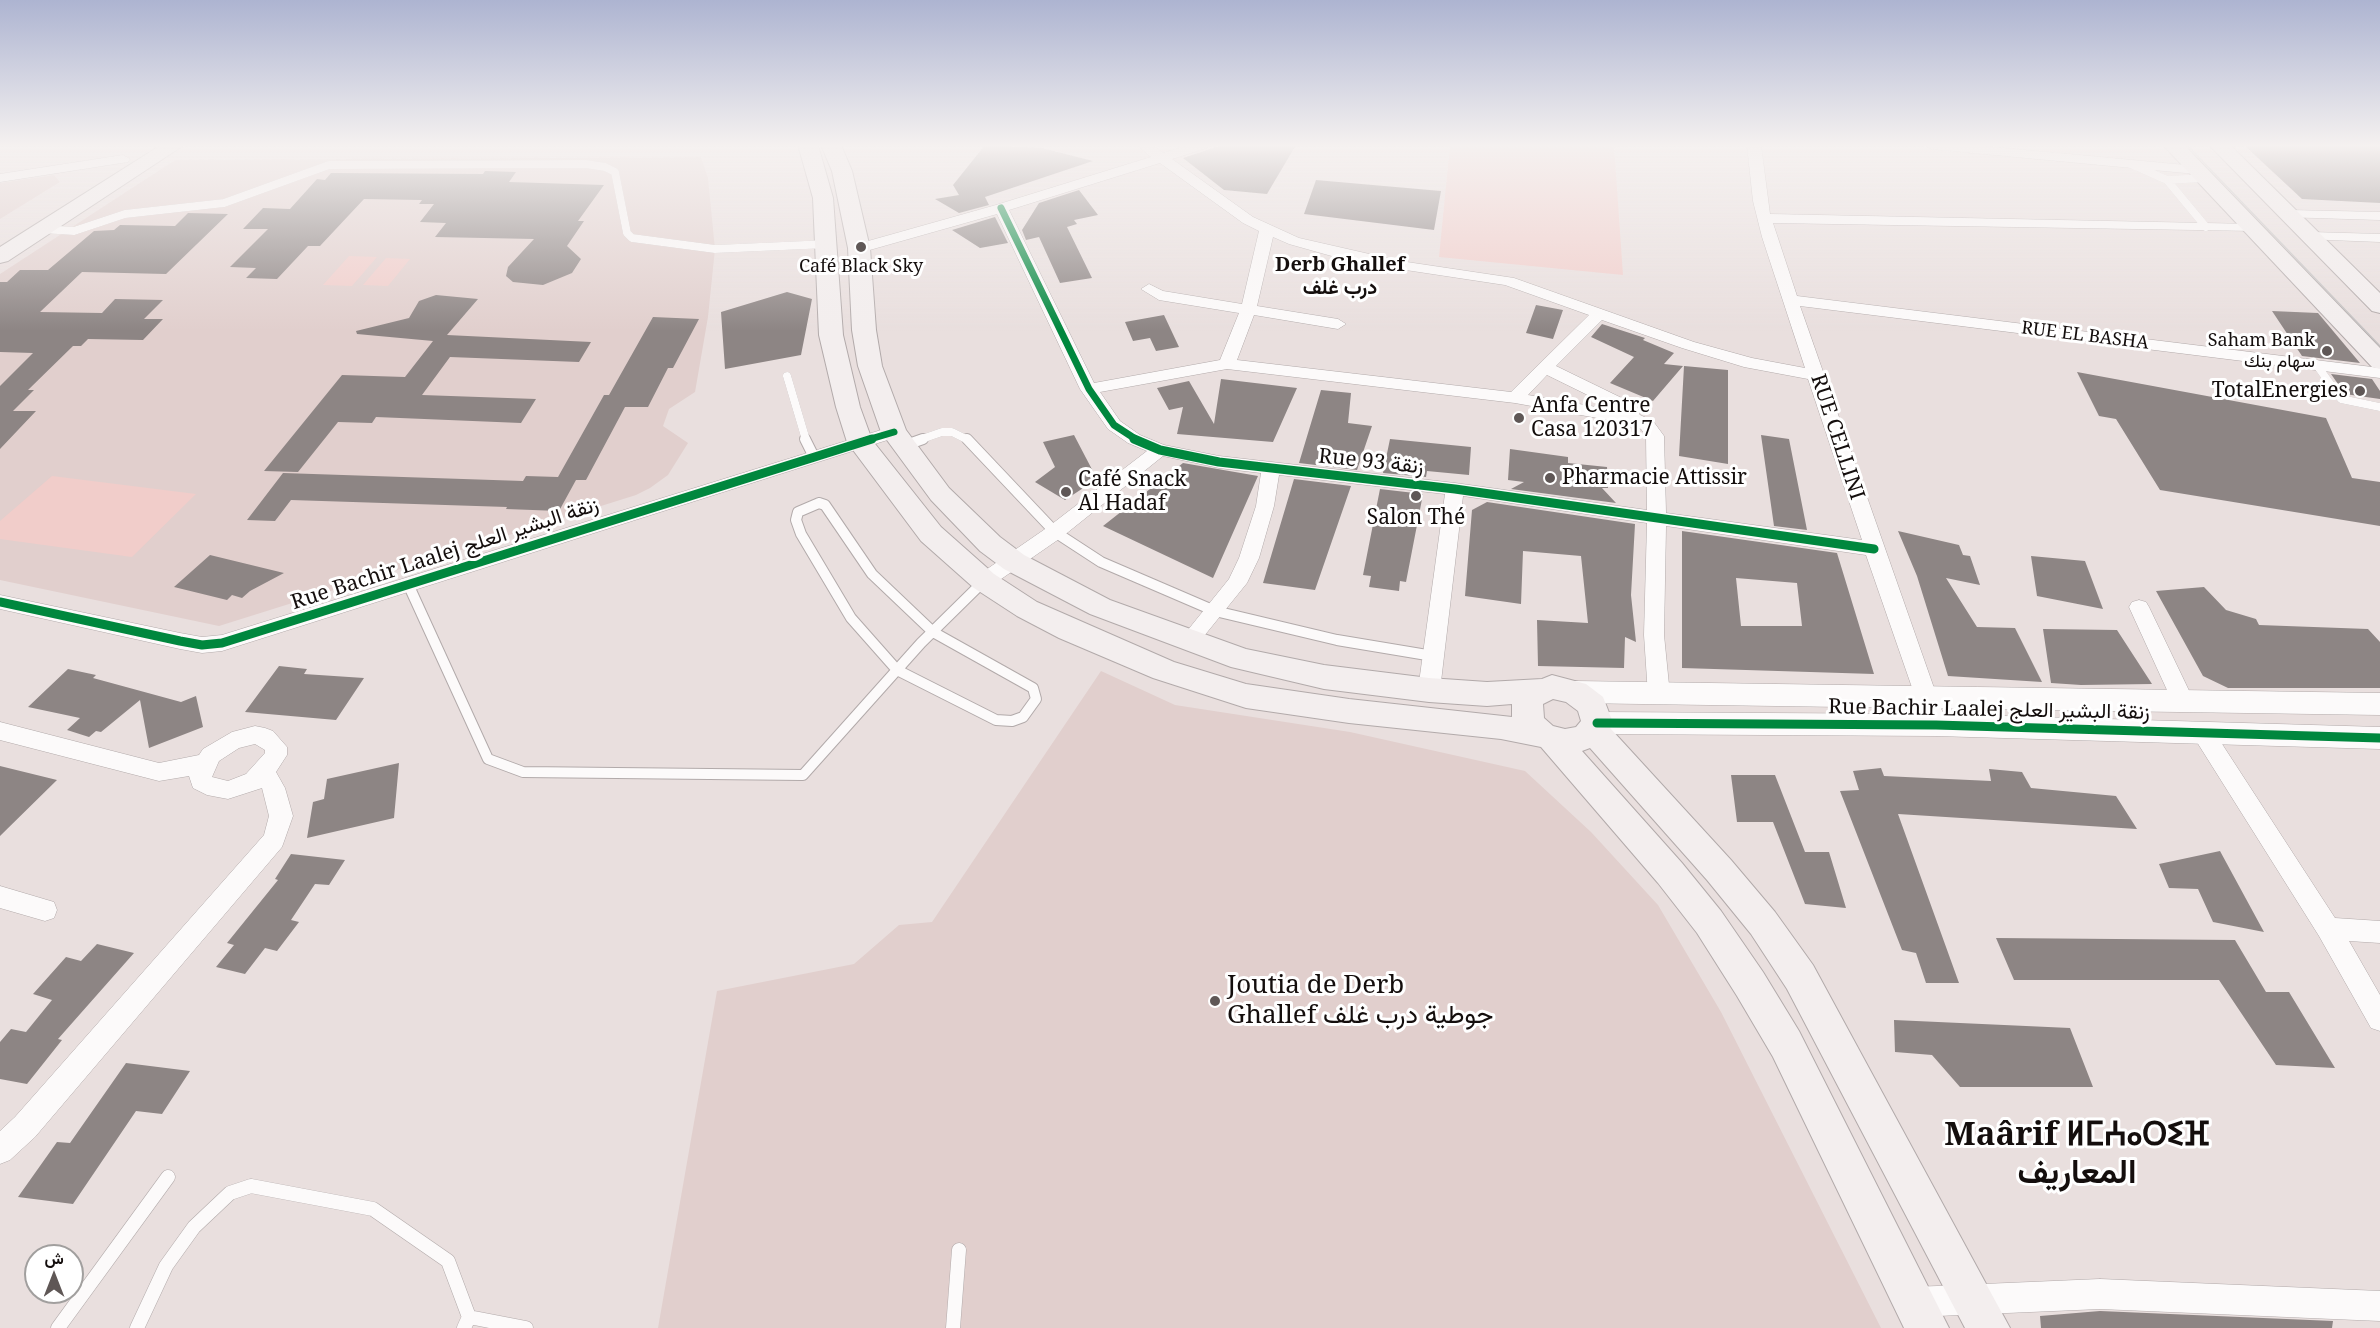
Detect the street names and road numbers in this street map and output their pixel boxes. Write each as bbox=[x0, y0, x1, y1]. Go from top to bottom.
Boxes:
street label: RUE EL BASHA bbox=[2020, 317, 2150, 355]
street label: RUE CELLINI bbox=[1805, 371, 1869, 503]
street label: Rue 93 زنقة bbox=[1317, 444, 1425, 480]
street label: Rue Bachir Laalej زنقة البشير العلج bbox=[288, 492, 602, 616]
street label: Rue Bachir Laalej زنقة البشير العلج bbox=[1828, 695, 2150, 725]

